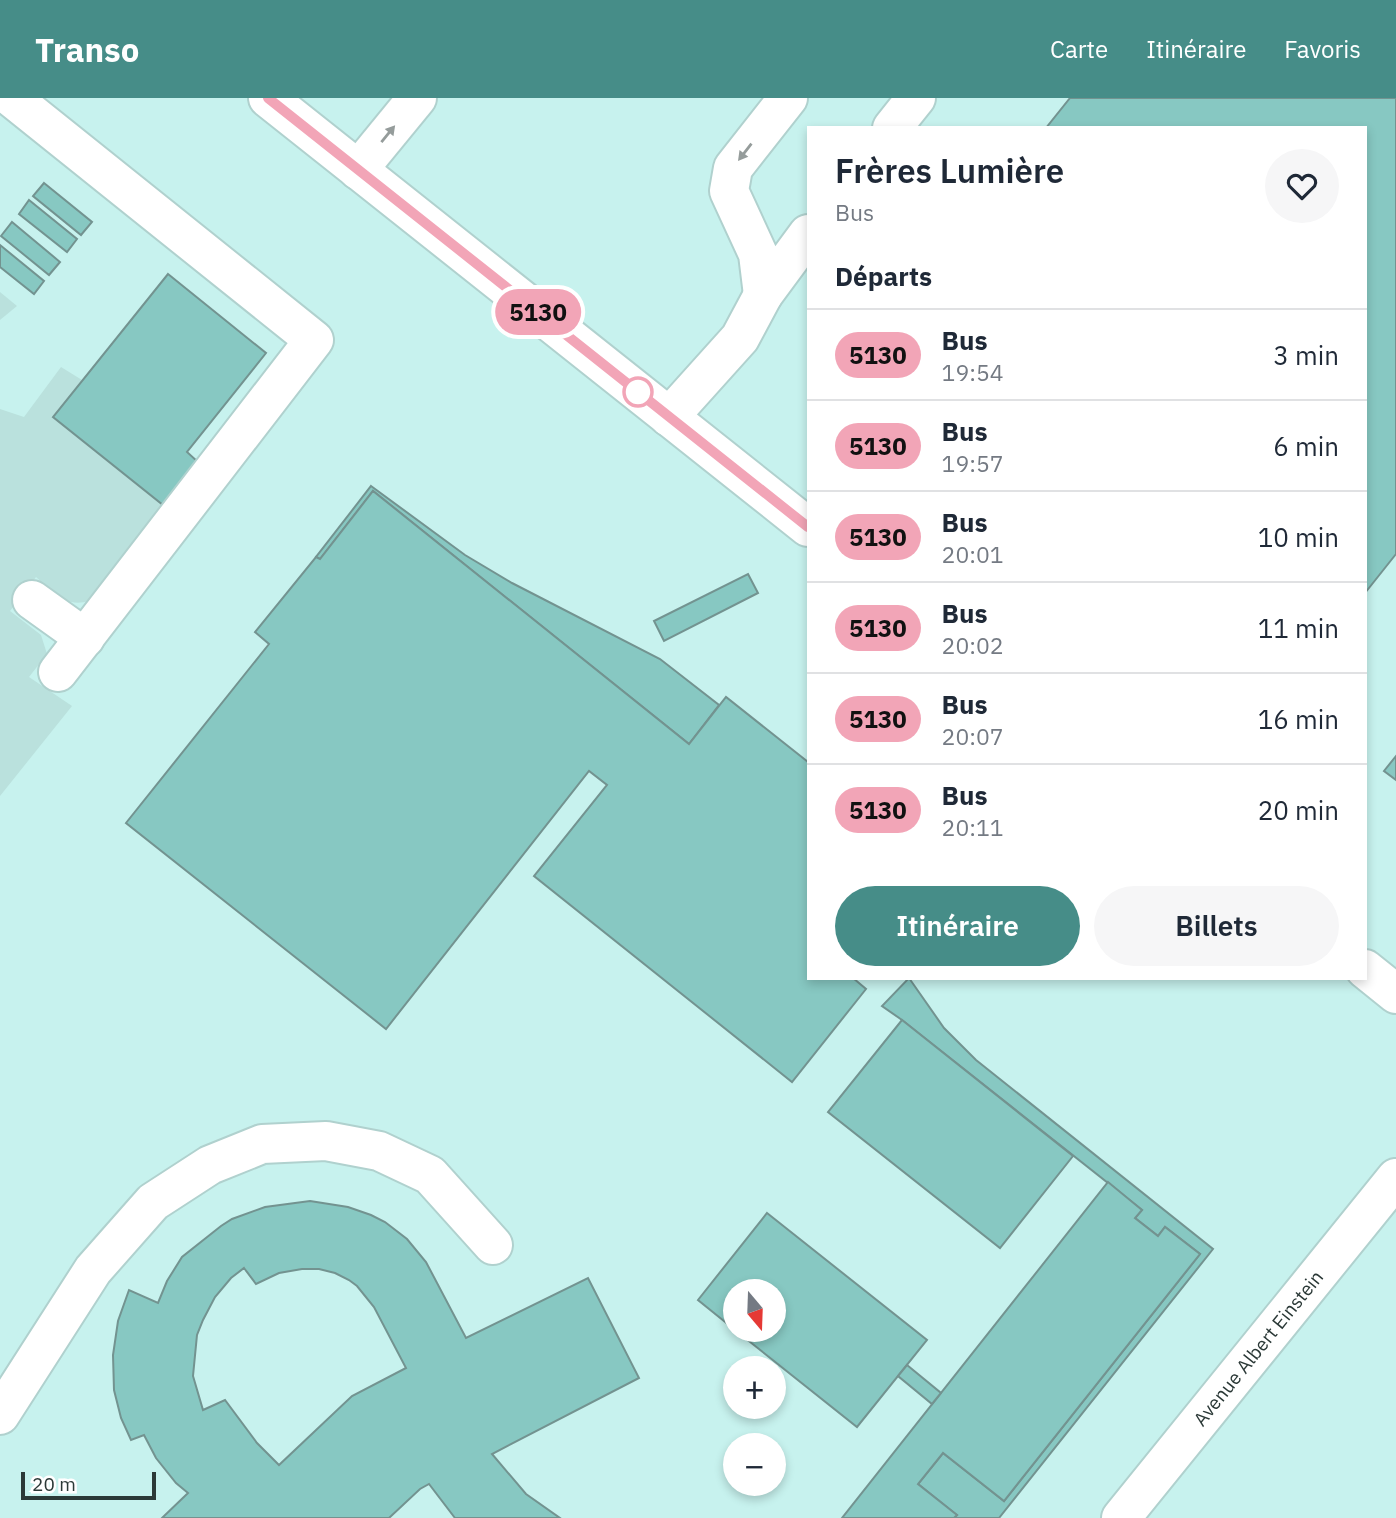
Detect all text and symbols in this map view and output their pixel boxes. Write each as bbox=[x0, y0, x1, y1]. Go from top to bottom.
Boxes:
text: Transo bbox=[35, 28, 139, 71]
text: Carte bbox=[1050, 33, 1108, 65]
text: Itinéraire bbox=[1146, 33, 1246, 65]
text: Favoris bbox=[1284, 33, 1361, 65]
one-way arrow bbox=[380, 125, 395, 143]
one-way arrow bbox=[738, 142, 753, 160]
text: Frères Lumière bbox=[835, 149, 1064, 192]
button: heart bbox=[1265, 149, 1339, 223]
text: Bus bbox=[835, 197, 874, 227]
text: Départs bbox=[835, 259, 932, 293]
line badge: 5130 bbox=[489, 289, 587, 335]
text: 5130 bbox=[509, 296, 567, 328]
text: Bus bbox=[942, 323, 988, 357]
text: 3 min bbox=[1273, 338, 1339, 372]
text: 5130 bbox=[849, 339, 907, 371]
text: 19:54 bbox=[942, 357, 1004, 387]
unlabelled marker bbox=[623, 377, 653, 407]
text: Bus bbox=[942, 414, 988, 448]
text: 6 min bbox=[1273, 429, 1339, 463]
text: 5130 bbox=[849, 430, 907, 462]
text: 19:57 bbox=[942, 448, 1004, 478]
text: Bus bbox=[942, 505, 988, 539]
text: 10 min bbox=[1258, 520, 1339, 554]
text: 5130 bbox=[849, 521, 907, 553]
text: 20:01 bbox=[942, 539, 1004, 569]
text: Bus bbox=[942, 596, 988, 630]
text: 11 min bbox=[1258, 611, 1339, 645]
text: 5130 bbox=[849, 612, 907, 644]
text: 20:02 bbox=[942, 630, 1004, 660]
text: Bus bbox=[942, 687, 988, 721]
text: 16 min bbox=[1258, 702, 1339, 736]
text: 5130 bbox=[849, 703, 907, 735]
text: 20:07 bbox=[942, 721, 1004, 751]
text: Bus bbox=[942, 778, 988, 812]
text: 20 min bbox=[1258, 793, 1339, 827]
text: 5130 bbox=[849, 794, 907, 826]
text: 20:11 bbox=[942, 812, 1004, 842]
button: Itinéraire bbox=[835, 886, 1080, 966]
button: Billets bbox=[1094, 886, 1339, 966]
street label: Avenue Albert Einstein bbox=[1188, 1265, 1328, 1431]
north arrow bbox=[723, 1279, 786, 1342]
map controls bbox=[723, 1279, 786, 1496]
button: + bbox=[723, 1356, 786, 1419]
button: − bbox=[723, 1433, 786, 1496]
scale bar bbox=[21, 1469, 156, 1501]
text: 20 m bbox=[32, 1472, 76, 1496]

